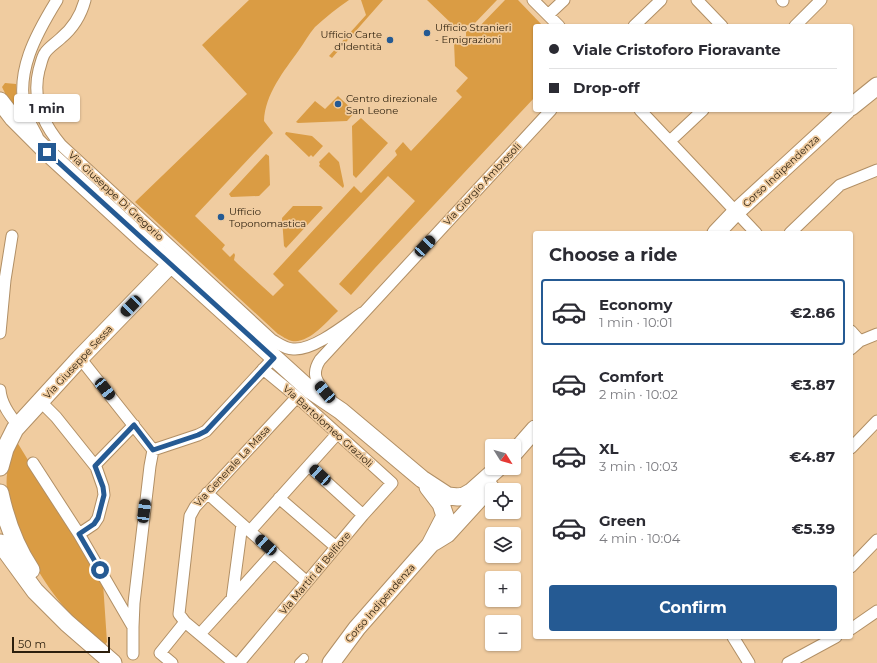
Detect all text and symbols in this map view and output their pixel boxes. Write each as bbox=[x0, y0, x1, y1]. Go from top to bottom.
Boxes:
place label: Ufficio Stranieri - Emigrazioni bbox=[435, 21, 511, 46]
place label: Ufficio Carte d'Identità bbox=[320, 28, 382, 53]
marker: Ufficio Stranieri - Emigrazioni bbox=[422, 28, 432, 38]
marker: Ufficio Carte d'Identità bbox=[385, 35, 395, 45]
text: Viale Cristoforo Fioravante bbox=[573, 40, 781, 59]
text: Drop-off bbox=[573, 78, 640, 97]
place label: Centro direzionale San Leone bbox=[346, 92, 437, 117]
callout: 1 min bbox=[14, 94, 80, 122]
marker: Centro direzionale San Leone bbox=[333, 99, 343, 109]
text: 1 min bbox=[29, 100, 65, 116]
street label: Corso Indipendenza bbox=[740, 132, 822, 210]
street label: Via Giorgio Ambrosoli bbox=[440, 140, 524, 228]
route end bbox=[38, 143, 56, 161]
street label: Via Giuseppe Di Gregorio bbox=[66, 148, 166, 244]
place label: Ufficio Toponomastica bbox=[229, 205, 306, 230]
marker: Ufficio Toponomastica bbox=[216, 212, 226, 222]
car bbox=[412, 233, 438, 259]
text: Choose a ride bbox=[549, 244, 677, 266]
car bbox=[118, 293, 144, 319]
icon: car bbox=[551, 294, 587, 330]
text: Economy bbox=[599, 295, 672, 314]
text: €2.86 bbox=[790, 303, 835, 322]
text: 1 min · 10:01 bbox=[599, 314, 673, 330]
street label: Via Giuseppe Sessa bbox=[40, 322, 116, 402]
icon: car bbox=[551, 366, 587, 402]
text: Comfort bbox=[599, 367, 664, 386]
text: €3.87 bbox=[791, 375, 835, 394]
car bbox=[93, 376, 117, 402]
car bbox=[313, 379, 337, 405]
street label: Via Bartolomeo Grazioli bbox=[280, 382, 376, 470]
text: 2 min · 10:02 bbox=[599, 386, 678, 402]
street label: Via Generale La Masa bbox=[191, 423, 273, 509]
icon: car bbox=[551, 438, 587, 474]
north arrow bbox=[485, 439, 521, 475]
map controls bbox=[485, 439, 521, 651]
text: XL bbox=[599, 439, 618, 458]
text: €4.87 bbox=[789, 447, 835, 466]
text: 3 min · 10:03 bbox=[599, 458, 678, 474]
car bbox=[307, 463, 333, 487]
button: locate bbox=[485, 483, 521, 519]
car bbox=[137, 498, 151, 524]
icon: car bbox=[551, 510, 587, 546]
text: Green bbox=[599, 511, 646, 530]
text: €5.39 bbox=[792, 519, 835, 538]
button: layers bbox=[485, 527, 521, 563]
street label: Via Martiri di Belfiore bbox=[277, 529, 353, 617]
text: 4 min · 10:04 bbox=[599, 530, 680, 546]
car bbox=[253, 533, 279, 557]
route start bbox=[91, 561, 109, 579]
street label: Corso Indipendenza bbox=[342, 561, 418, 645]
button: + bbox=[485, 571, 521, 607]
button: Confirm bbox=[549, 585, 837, 631]
button: − bbox=[485, 615, 521, 651]
scale bar bbox=[12, 635, 110, 654]
text: 50 m bbox=[18, 637, 46, 651]

